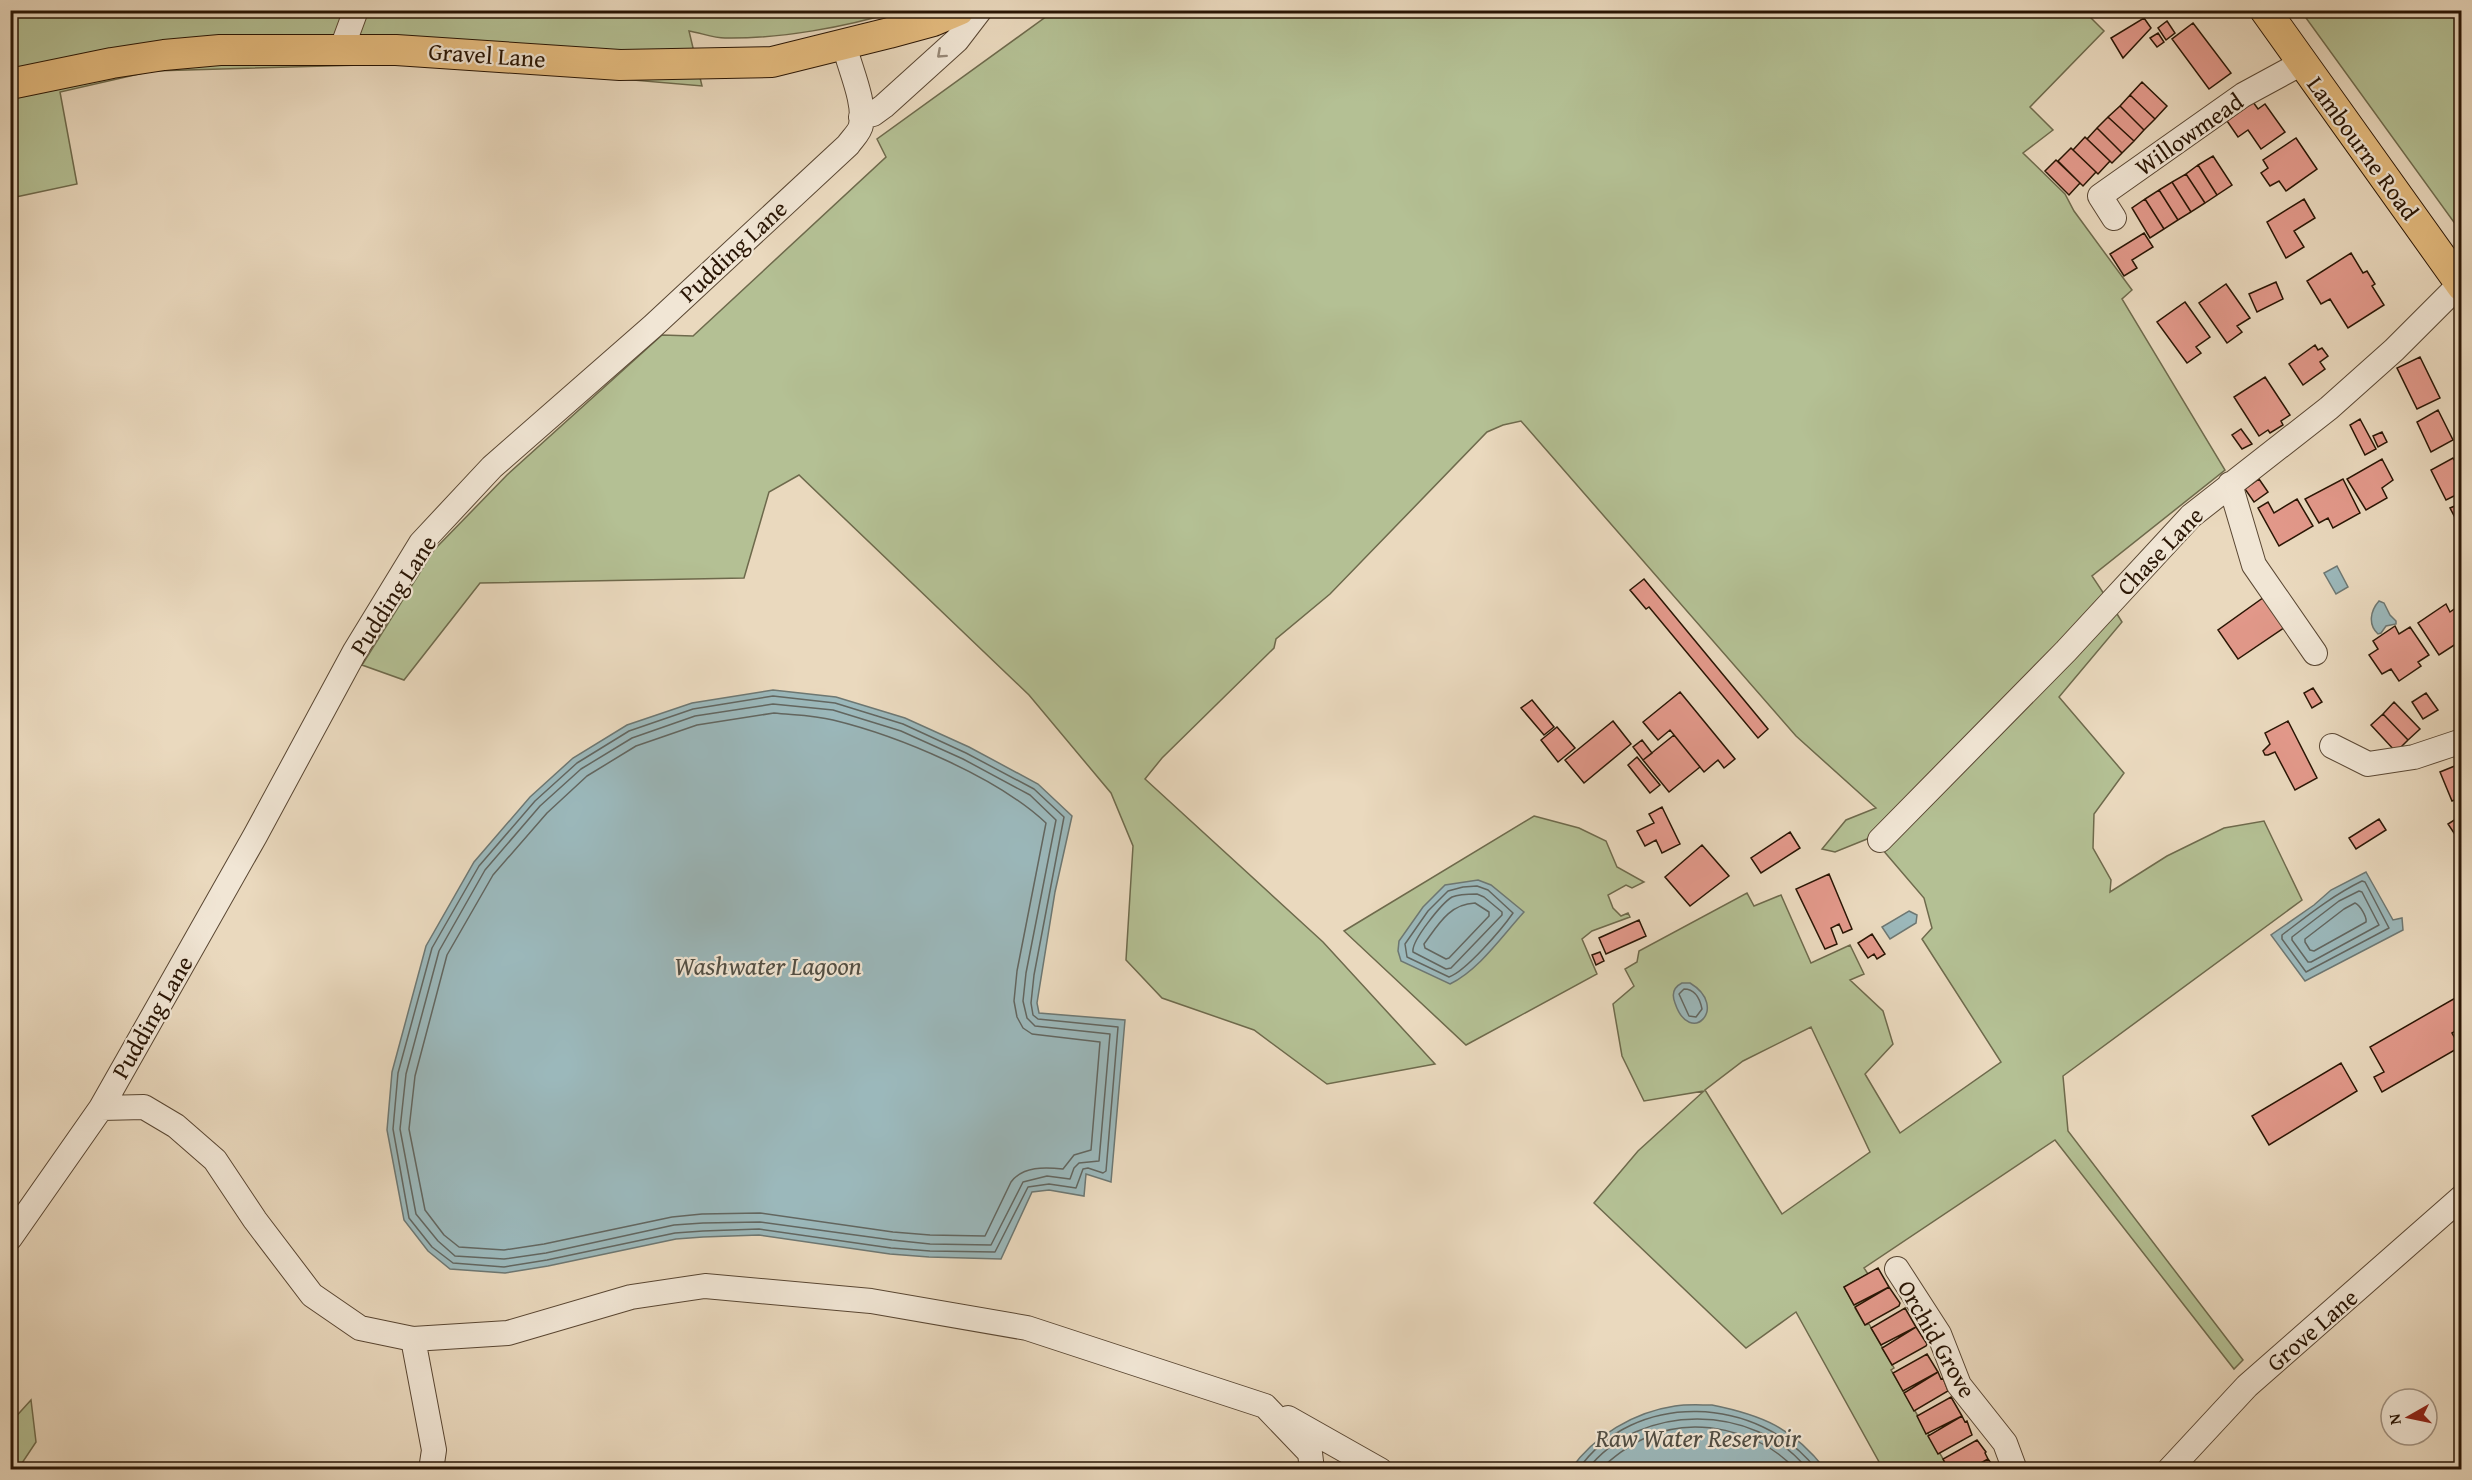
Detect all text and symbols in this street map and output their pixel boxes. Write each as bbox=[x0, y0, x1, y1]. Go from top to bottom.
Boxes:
street label: Gravel Lane bbox=[427, 33, 547, 77]
one-way arrow bbox=[937, 47, 948, 58]
street label: Lambourne Road bbox=[2299, 69, 2427, 227]
street label: Willowmead bbox=[2128, 84, 2250, 184]
street label: Pudding Lane bbox=[671, 192, 795, 310]
street label: Chase Lane bbox=[2109, 499, 2211, 603]
street label: Pudding Lane bbox=[341, 528, 445, 662]
water label: Washwater Lagoon bbox=[674, 946, 862, 985]
street label: Pudding Lane bbox=[103, 949, 201, 1085]
street label: Orchid Grove bbox=[1889, 1274, 1985, 1404]
street label: Grove Lane bbox=[2259, 1280, 2365, 1380]
north arrow bbox=[2379, 1387, 2439, 1447]
text: N bbox=[2381, 1412, 2407, 1427]
water label: Raw Water Reservoir bbox=[1594, 1418, 1802, 1457]

